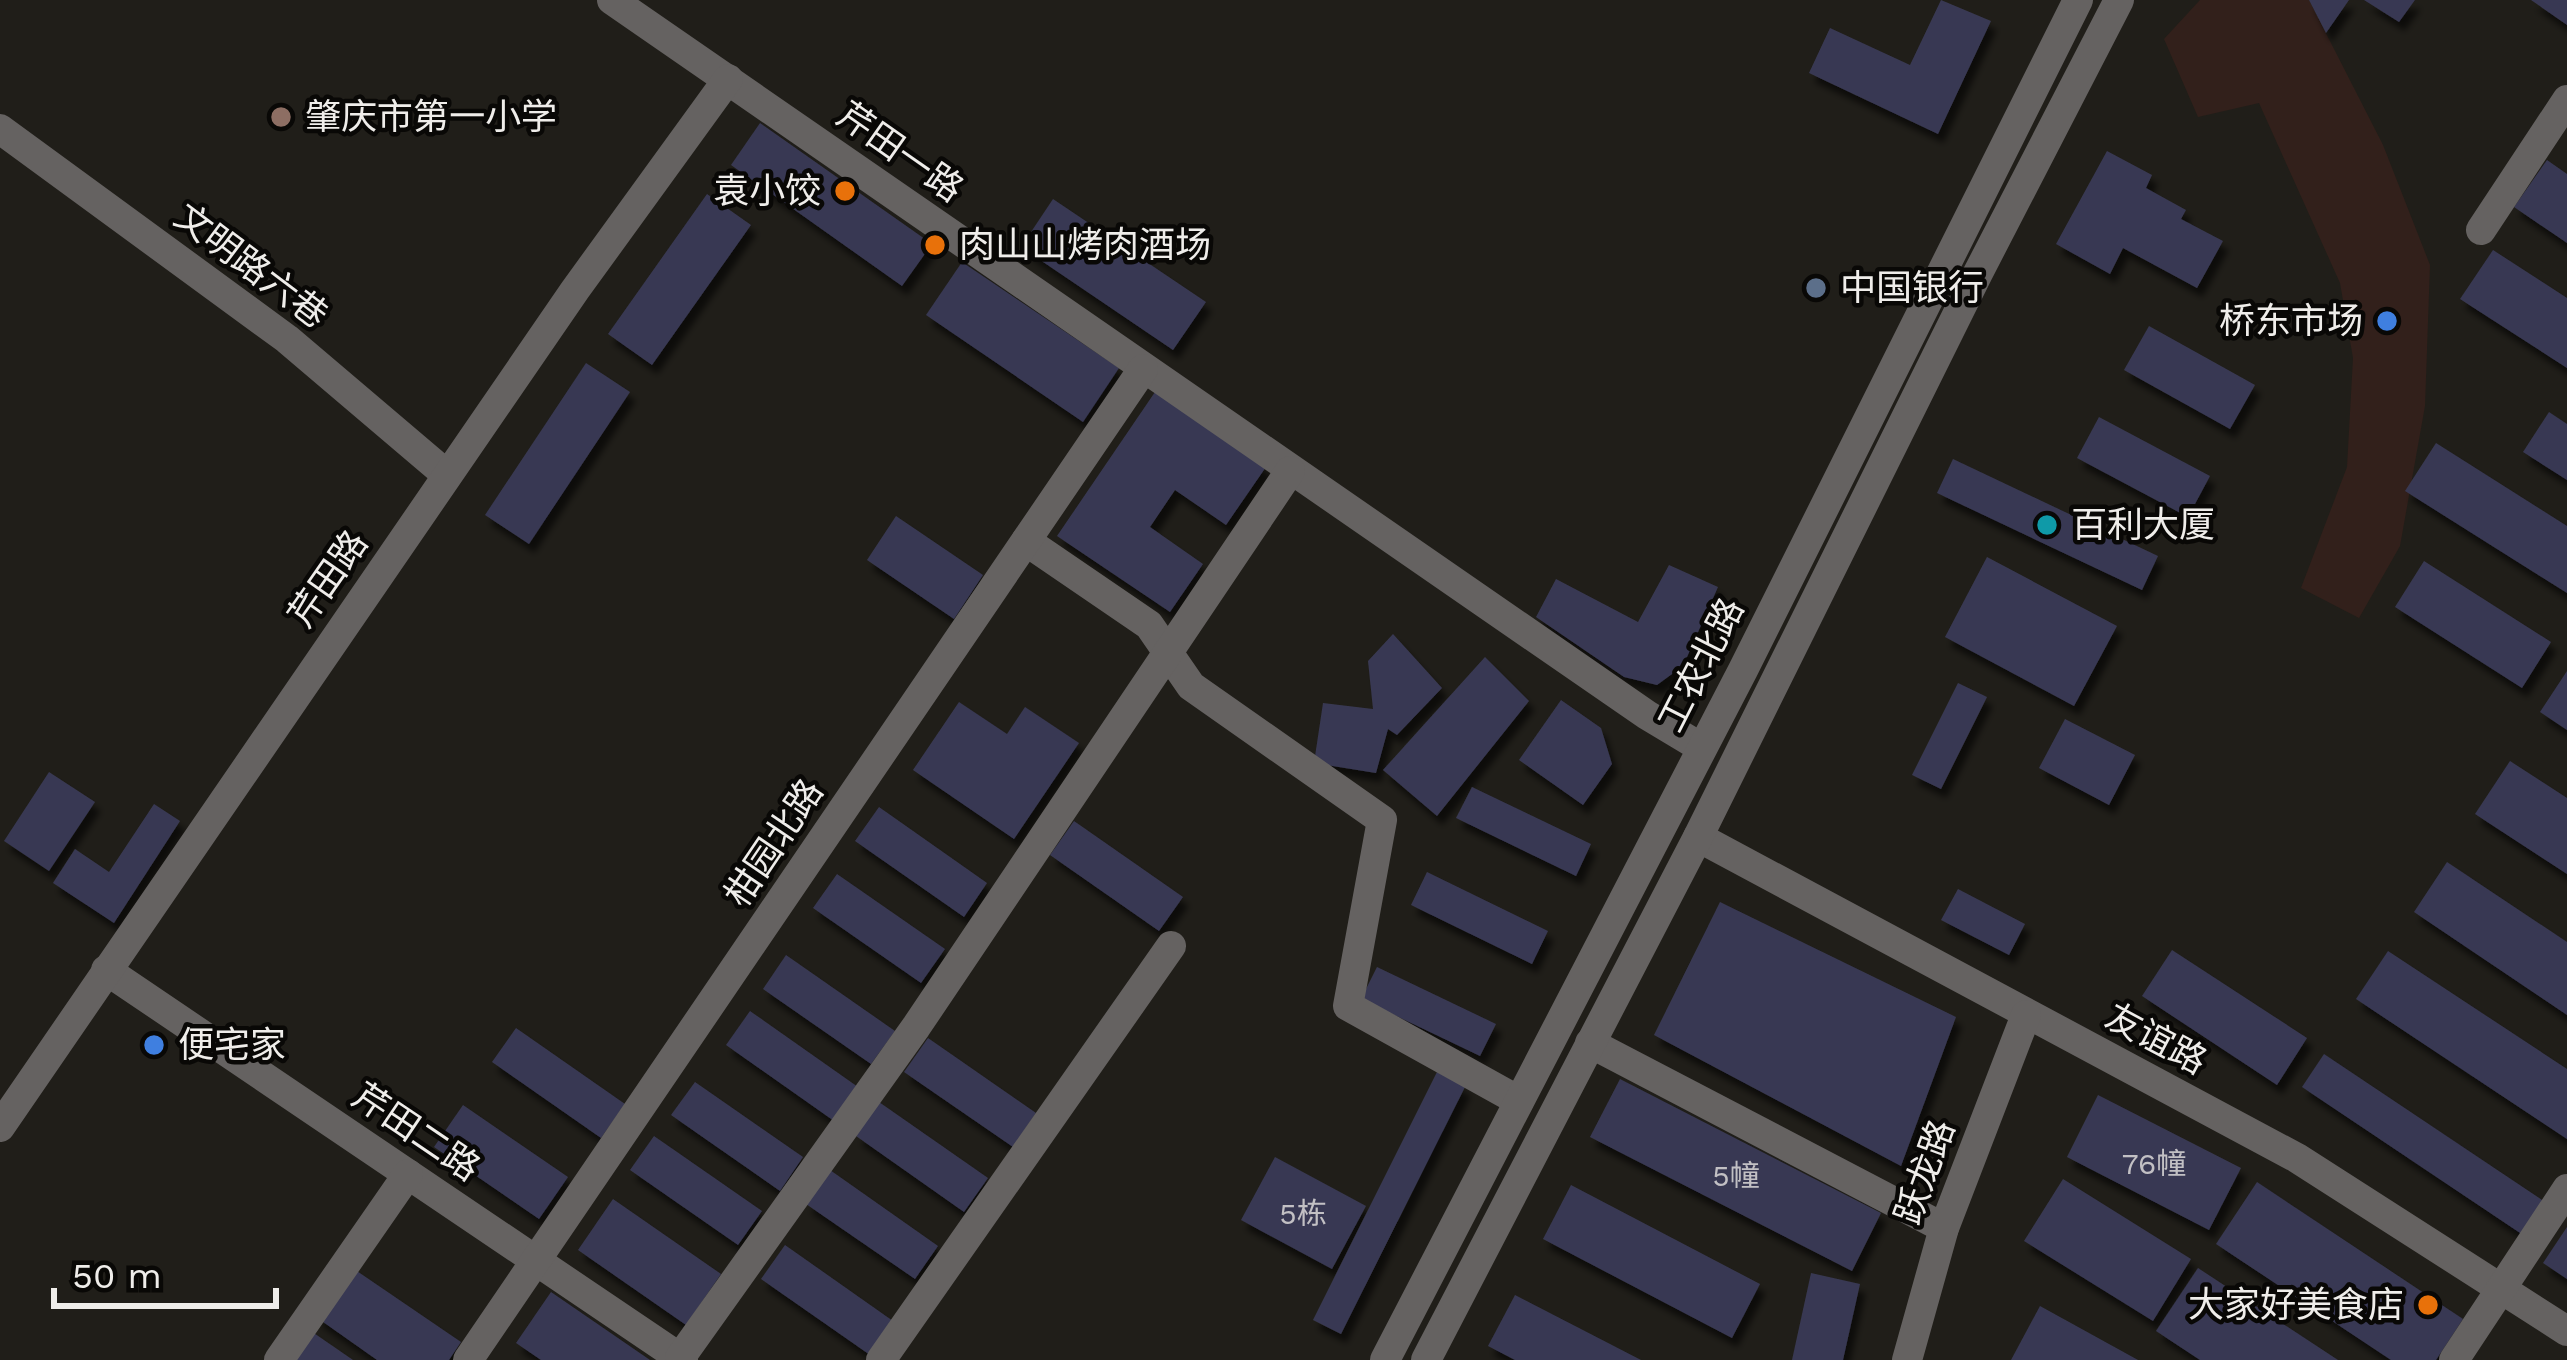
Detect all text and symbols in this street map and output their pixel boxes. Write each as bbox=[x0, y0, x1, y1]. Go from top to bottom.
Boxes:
street label: 芹田一路 bbox=[829, 93, 971, 211]
place label: 肇庆市第一小学 bbox=[305, 96, 557, 138]
marker: 肇庆市第一小学 bbox=[268, 104, 294, 130]
place label: 袁小饺 bbox=[713, 170, 821, 212]
marker: 袁小饺 bbox=[832, 178, 858, 204]
street label: 文明路六巷 bbox=[166, 195, 336, 337]
place label: 肉山山烤肉酒场 bbox=[959, 224, 1211, 266]
marker: 肉山山烤肉酒场 bbox=[922, 232, 948, 258]
place label: 中国银行 bbox=[1840, 267, 1984, 309]
marker: 中国银行 bbox=[1803, 275, 1829, 301]
place label: 桥东市场 bbox=[2219, 300, 2363, 342]
marker: 桥东市场 bbox=[2374, 308, 2400, 334]
place label: 百利大厦 bbox=[2071, 504, 2215, 546]
marker: 百利大厦 bbox=[2034, 512, 2060, 538]
street label: 芹田路 bbox=[280, 523, 376, 635]
street label: 工农北路 bbox=[1650, 591, 1752, 739]
street label: 柑园北路 bbox=[716, 772, 832, 914]
street label: 友谊路 bbox=[2098, 995, 2214, 1083]
place label: 便宅家 bbox=[178, 1024, 286, 1066]
marker: 便宅家 bbox=[141, 1032, 167, 1058]
street label: 芹田二路 bbox=[345, 1074, 487, 1190]
street label: 跃龙路 bbox=[1887, 1114, 1963, 1230]
house number: 76幢 bbox=[2122, 1146, 2186, 1181]
house number: 5幢 bbox=[1712, 1158, 1760, 1193]
house number: 5栋 bbox=[1279, 1196, 1327, 1231]
scale bar bbox=[54, 1234, 276, 1308]
text: 50 m bbox=[72, 1255, 162, 1297]
place label: 大家好美食店 bbox=[2188, 1284, 2404, 1326]
marker: 大家好美食店 bbox=[2415, 1292, 2441, 1318]

